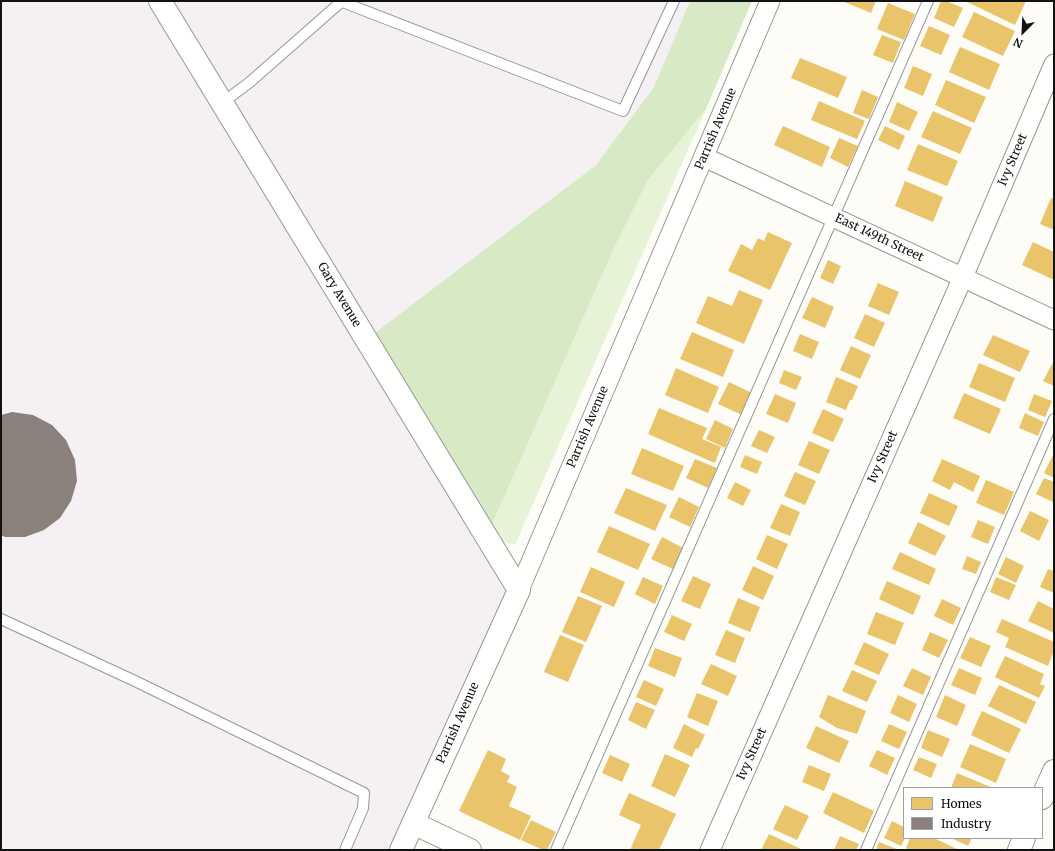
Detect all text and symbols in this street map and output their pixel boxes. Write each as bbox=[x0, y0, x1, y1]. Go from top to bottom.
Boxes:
north arrow bbox=[1003, 12, 1043, 52]
text: N bbox=[1011, 35, 1025, 51]
street label: Parrish Avenue bbox=[692, 86, 740, 172]
street label: Ivy Street bbox=[996, 132, 1030, 188]
street label: East 149th Street bbox=[832, 211, 926, 265]
street label: Gary Avenue bbox=[314, 260, 364, 330]
street label: Parrish Avenue bbox=[564, 384, 612, 470]
street label: Ivy Street bbox=[865, 429, 901, 485]
street label: Parrish Avenue bbox=[434, 680, 482, 766]
street label: Ivy Street bbox=[734, 726, 770, 782]
legend bbox=[903, 787, 1043, 839]
text: Homes bbox=[941, 796, 982, 811]
text: Industry bbox=[941, 816, 991, 831]

